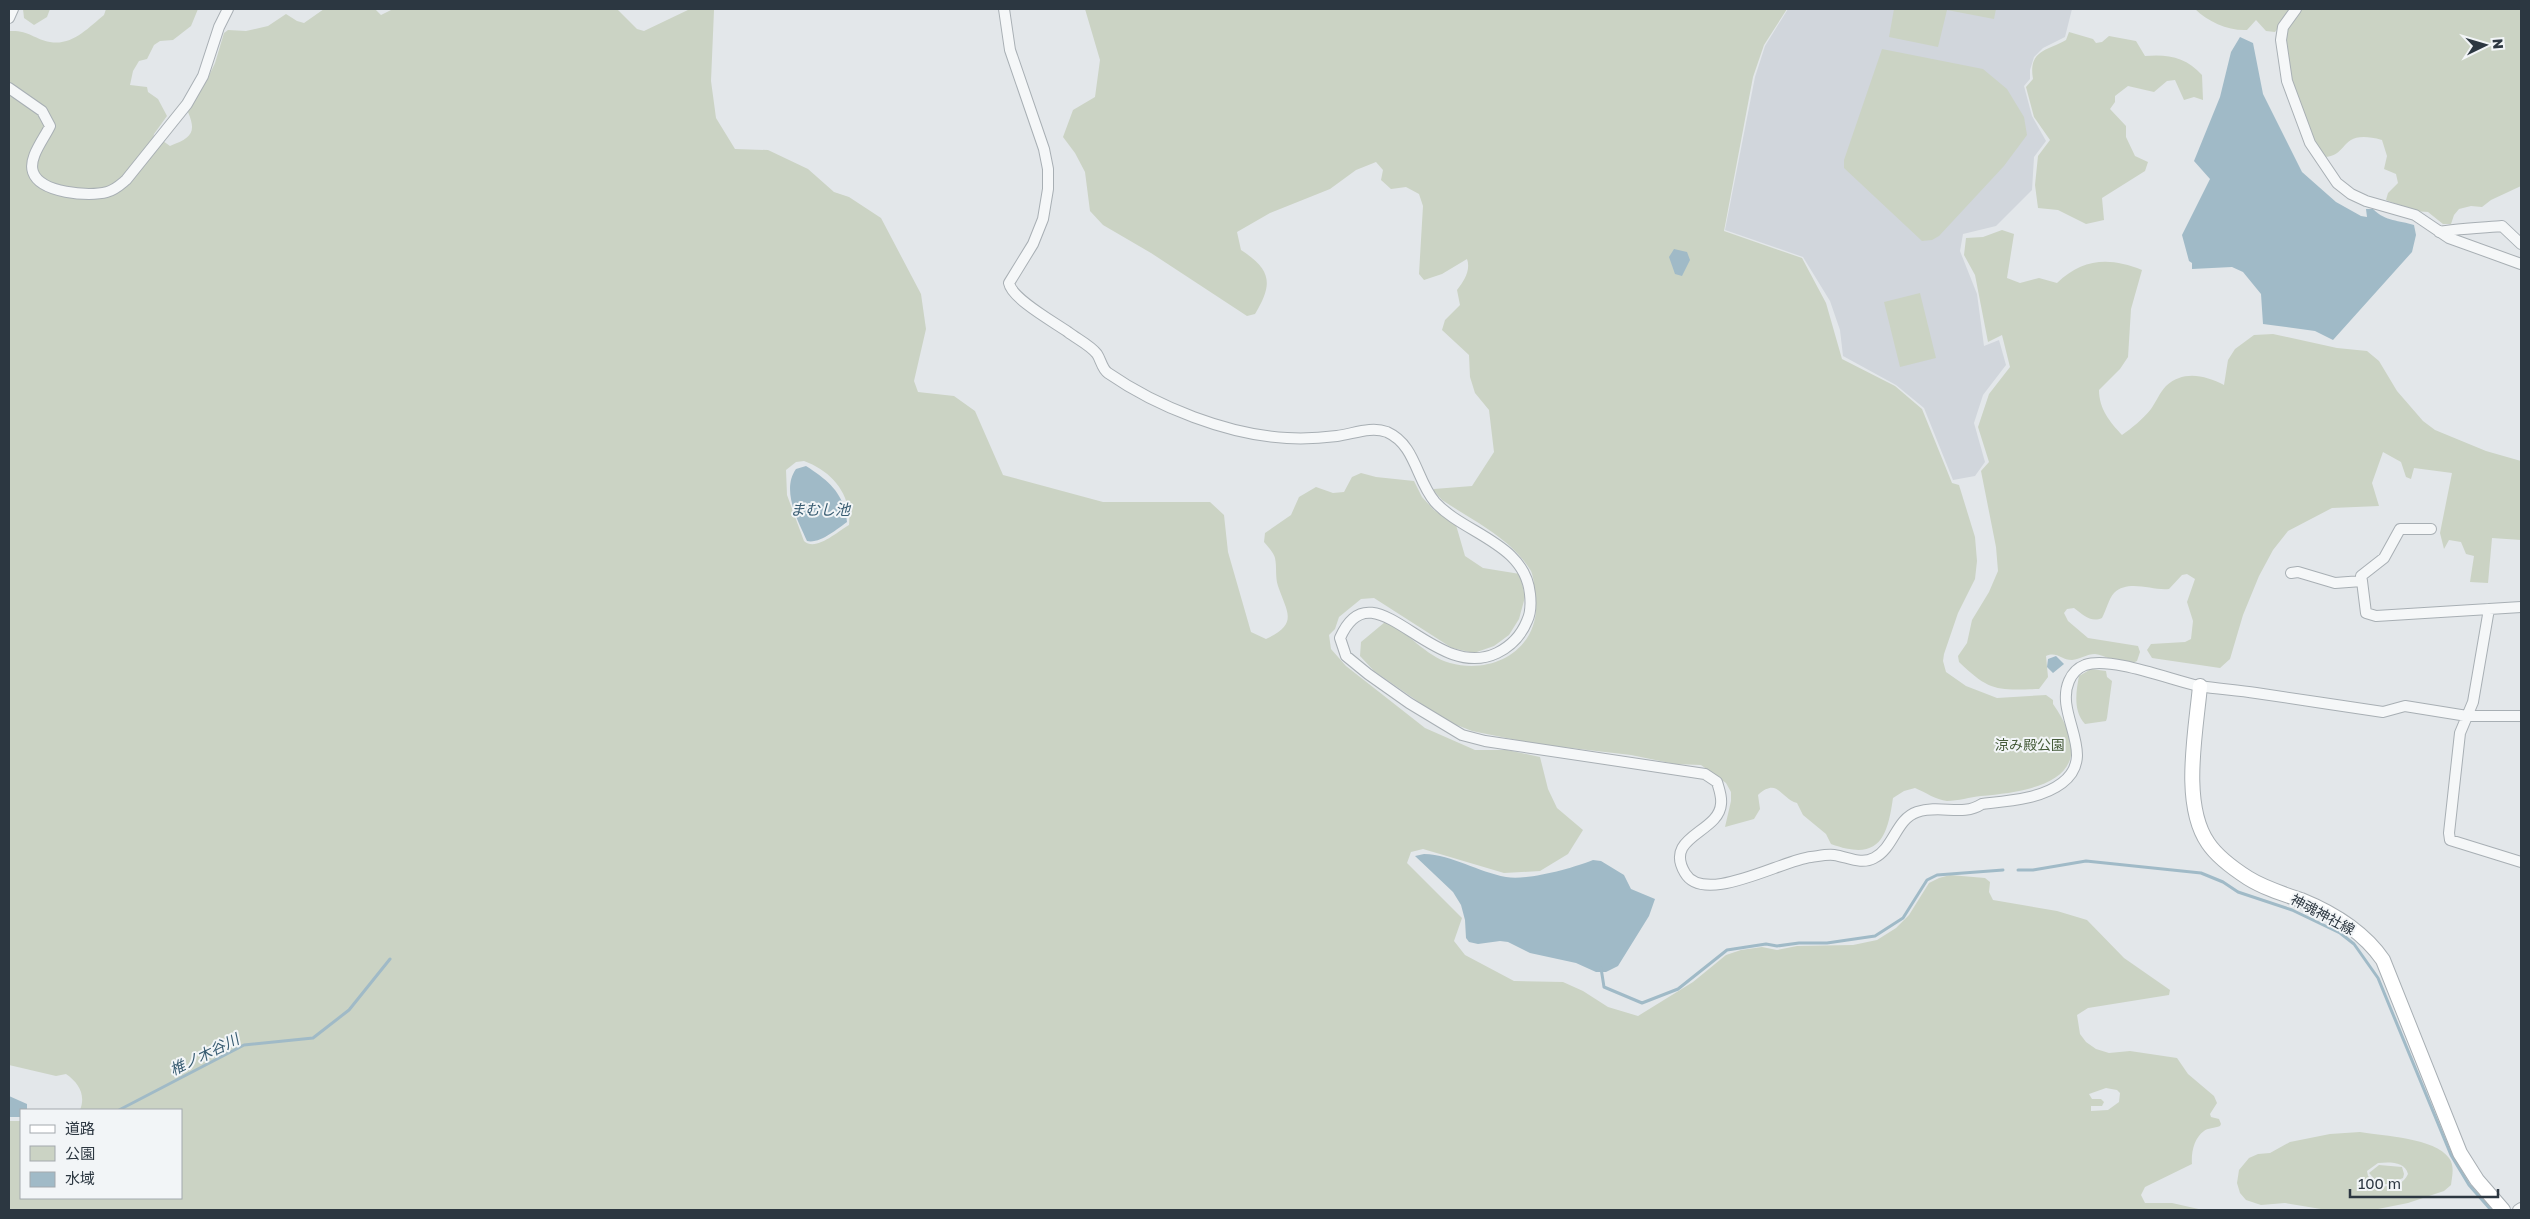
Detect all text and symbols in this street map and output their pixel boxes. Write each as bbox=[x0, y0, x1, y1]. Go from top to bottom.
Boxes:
north arrow bbox=[2460, 20, 2510, 70]
text: N bbox=[2490, 38, 2507, 50]
water label: まむし池 bbox=[790, 500, 852, 518]
park label: 涼み殿公園 bbox=[1995, 736, 2065, 753]
street label: 神魂神社線 bbox=[2288, 890, 2358, 938]
water label: 椎ノ木谷川 bbox=[166, 1029, 243, 1079]
legend bbox=[20, 1109, 182, 1199]
text: 道路 bbox=[65, 1119, 95, 1137]
text: 公園 bbox=[65, 1144, 95, 1162]
scale bar bbox=[2350, 1166, 2498, 1198]
text: 水域 bbox=[65, 1169, 95, 1187]
text: 100 m bbox=[2358, 1174, 2401, 1192]

